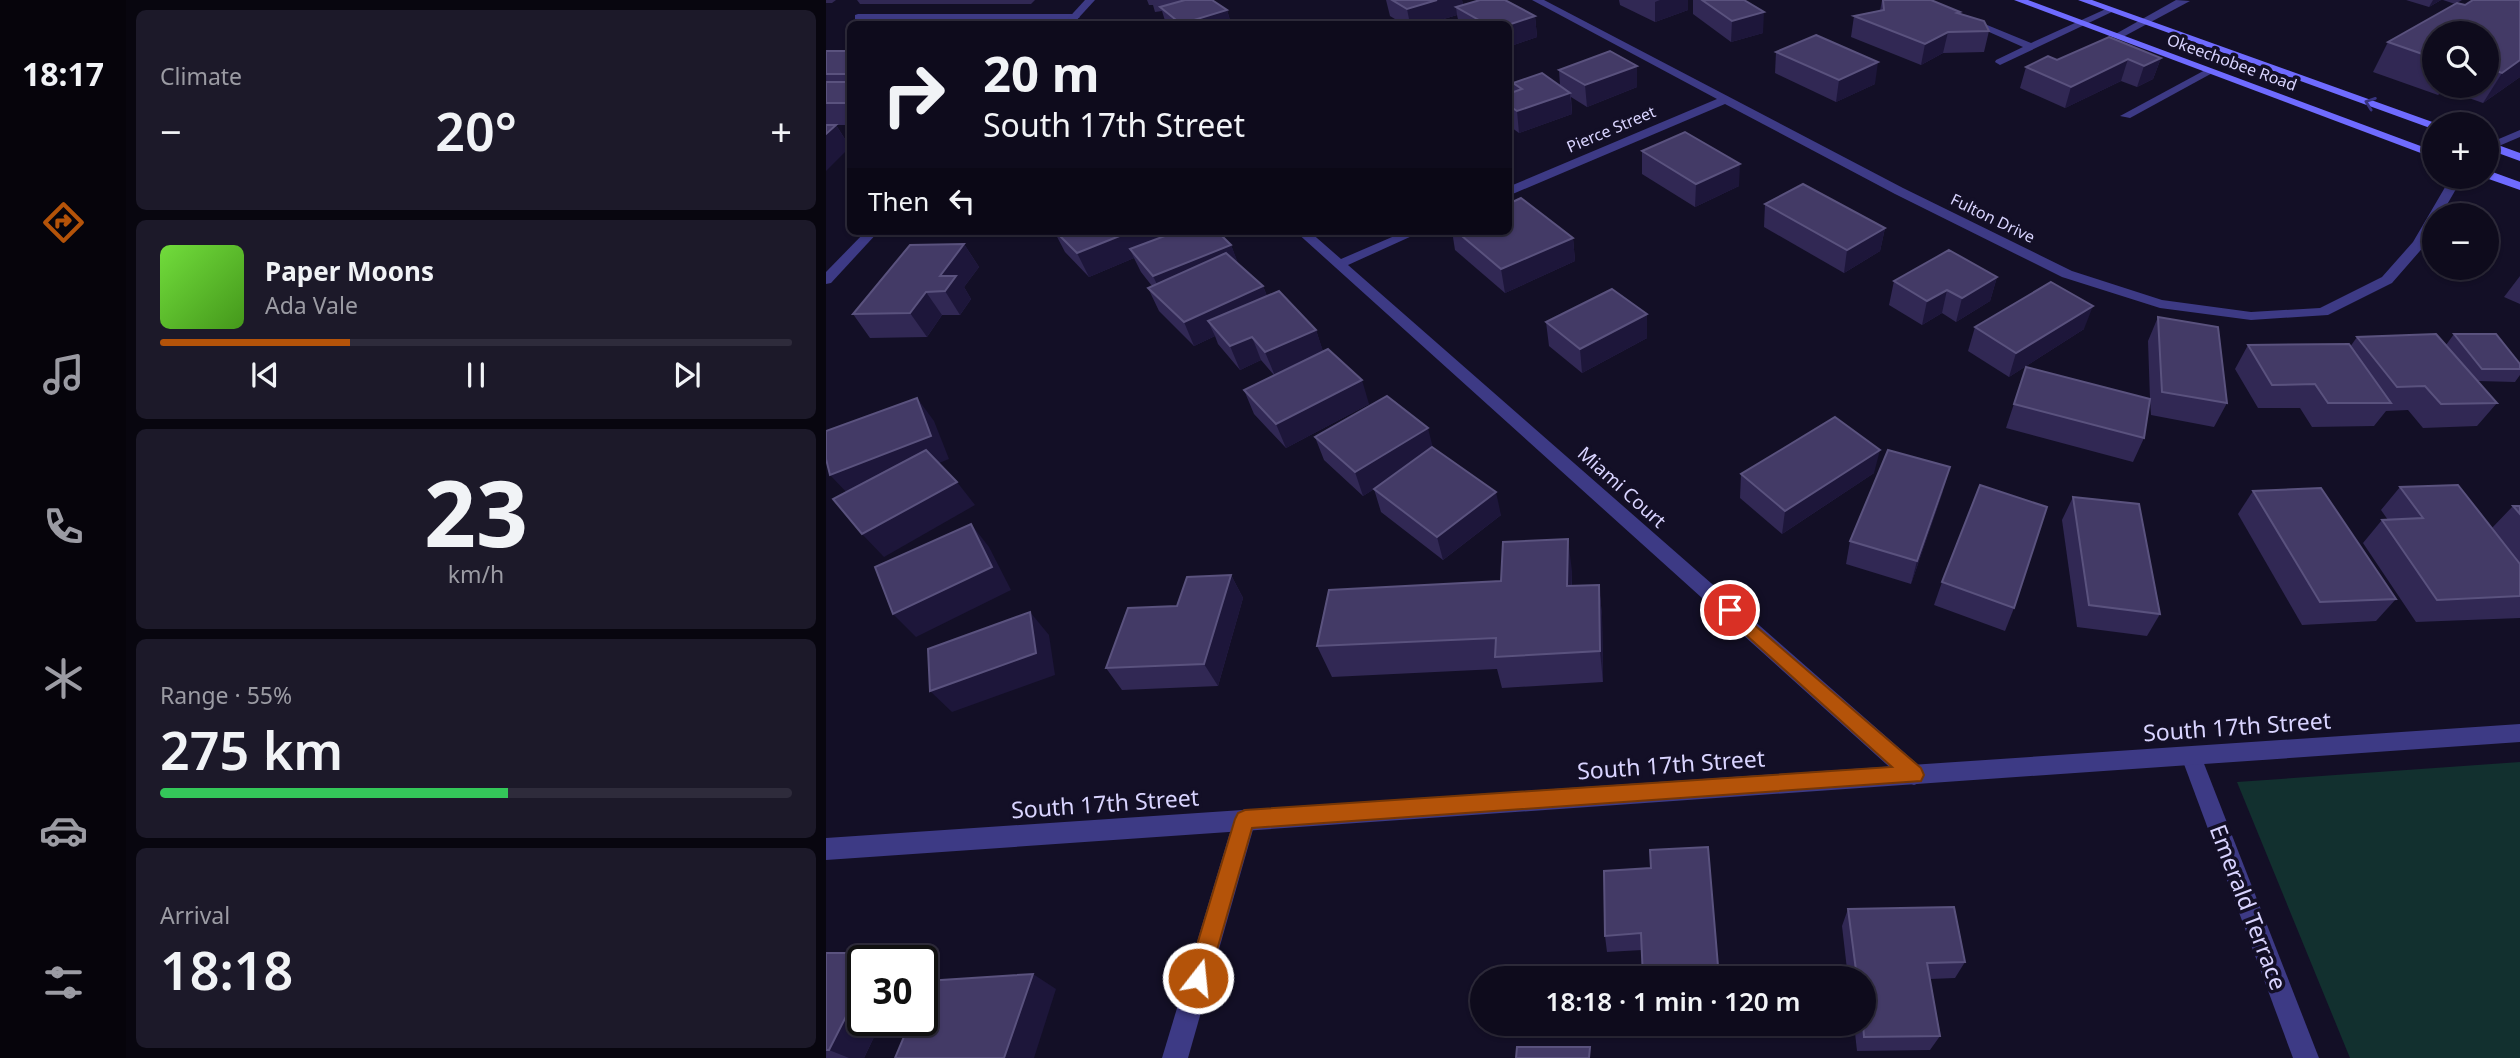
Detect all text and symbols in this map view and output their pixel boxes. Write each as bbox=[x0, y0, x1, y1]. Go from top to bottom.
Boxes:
map controls bbox=[2422, 21, 2499, 280]
button: search bbox=[2422, 21, 2499, 98]
street label: Okeechobee Road bbox=[2164, 28, 2300, 96]
text: 20 m bbox=[983, 40, 1100, 106]
icon: right bbox=[868, 49, 959, 140]
text: 18:17 bbox=[22, 52, 104, 95]
text: Climate bbox=[160, 60, 242, 92]
text: 20° bbox=[435, 95, 517, 166]
one-way arrow bbox=[2365, 97, 2377, 111]
street label: Pierce Street bbox=[1563, 100, 1659, 158]
text: South 17th Street bbox=[983, 103, 1245, 146]
text: − bbox=[160, 105, 182, 157]
text: + bbox=[770, 105, 792, 157]
button: + bbox=[2422, 112, 2499, 189]
icon: left bbox=[943, 182, 981, 220]
text: Then bbox=[868, 183, 929, 219]
street label: Fulton Drive bbox=[1947, 188, 2039, 248]
icon: directions bbox=[39, 198, 88, 247]
button: − bbox=[2422, 203, 2499, 280]
text: Paper Moons bbox=[265, 253, 434, 289]
text: Ada Vale bbox=[265, 289, 358, 321]
icon: music bbox=[39, 350, 88, 399]
icon: previous bbox=[246, 356, 284, 394]
icon: pause bbox=[457, 356, 495, 394]
icon: next bbox=[668, 356, 706, 394]
street label: Miami Court bbox=[1572, 440, 1672, 534]
text: 23 bbox=[424, 450, 528, 574]
icon: phone bbox=[39, 502, 88, 551]
text: km/h bbox=[448, 558, 504, 590]
pin bbox=[1700, 580, 1760, 640]
icon: arrive bbox=[1711, 591, 1749, 629]
icon: climate bbox=[39, 654, 88, 703]
text: Range · 55% bbox=[160, 679, 292, 711]
street label: South 17th Street bbox=[2142, 703, 2332, 749]
text: 275 km bbox=[160, 714, 343, 785]
street label: South 17th Street bbox=[1576, 741, 1766, 787]
street label: South 17th Street bbox=[1010, 780, 1200, 826]
icon: car bbox=[39, 806, 88, 855]
street label: Emerald Terrace bbox=[2203, 820, 2295, 994]
text: Arrival bbox=[160, 899, 230, 931]
text: 18:18 bbox=[160, 934, 293, 1005]
position arrow bbox=[1161, 941, 1235, 1015]
speed limit sign: 30 bbox=[847, 945, 938, 1036]
icon: filters bbox=[39, 958, 88, 1007]
text: 18:18 · 1 min · 120 m bbox=[1546, 983, 1800, 1019]

